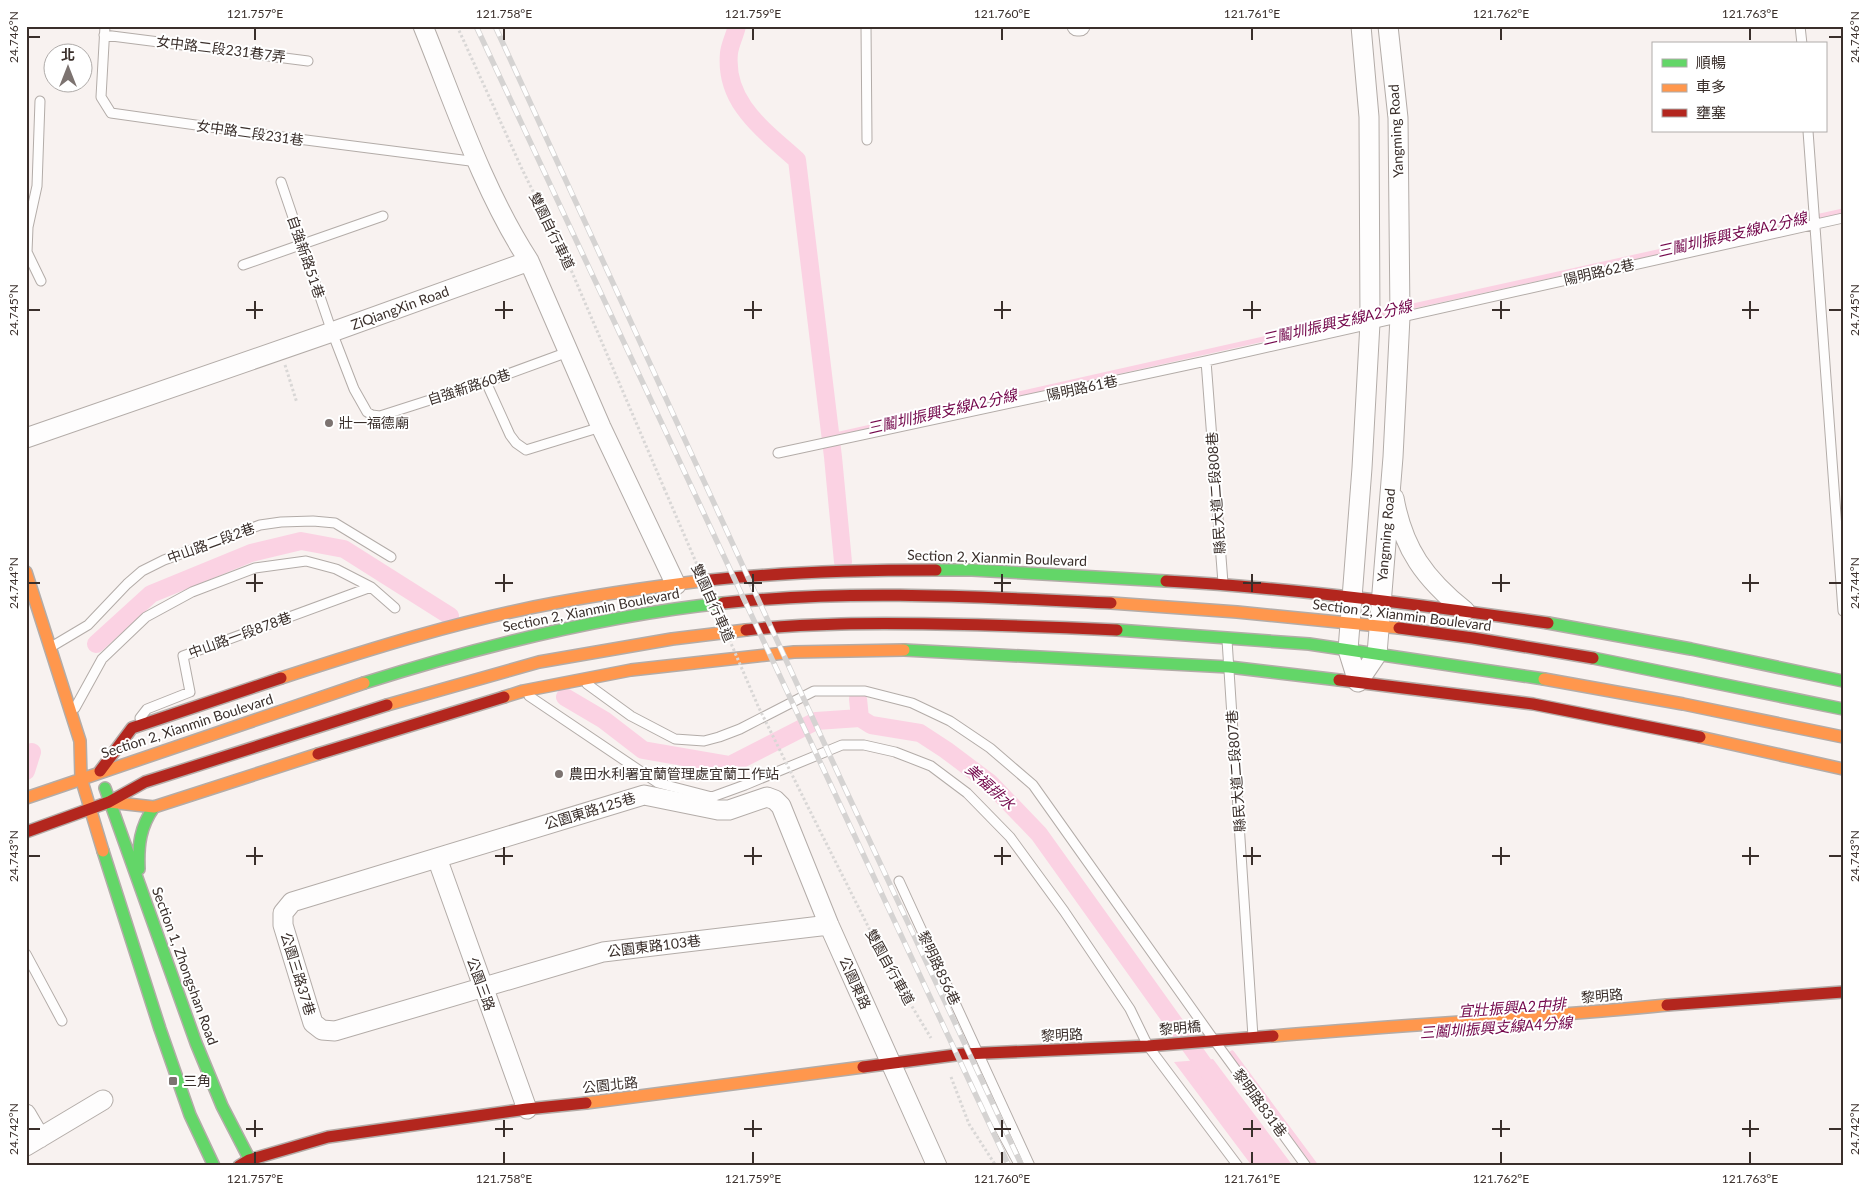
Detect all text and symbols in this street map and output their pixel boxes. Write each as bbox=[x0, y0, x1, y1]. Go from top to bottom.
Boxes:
text: 121.757°E bbox=[227, 6, 283, 21]
text: 121.758°E bbox=[476, 6, 532, 21]
text: 121.759°E bbox=[725, 6, 781, 21]
text: 121.760°E bbox=[974, 6, 1030, 21]
text: 121.761°E bbox=[1224, 6, 1280, 21]
text: 121.762°E bbox=[1473, 6, 1529, 21]
text: 121.763°E bbox=[1722, 6, 1778, 21]
text: 24.746°N bbox=[6, 11, 21, 63]
text: 24.746°N bbox=[1847, 11, 1862, 63]
street label: 女中路二段231巷7弄 bbox=[155, 32, 287, 65]
north arrow bbox=[42, 42, 92, 92]
legend bbox=[1652, 42, 1826, 132]
text: 北 bbox=[61, 46, 75, 63]
text: 順暢 bbox=[1696, 53, 1726, 71]
text: 車多 bbox=[1696, 77, 1726, 95]
street label: Yangming Road bbox=[1385, 84, 1406, 178]
text: 壅塞 bbox=[1696, 103, 1726, 121]
street label: 女中路二段231巷 bbox=[195, 117, 305, 148]
street label: 雙園自行車道 bbox=[526, 189, 579, 272]
water label: 三鬮圳振興支線A2分線 bbox=[1655, 208, 1810, 260]
street label: 自強新路51巷 bbox=[284, 213, 329, 300]
street label: 陽明路62巷 bbox=[1562, 255, 1636, 288]
street label: ZiQiangXin Road bbox=[349, 282, 451, 333]
text: 24.745°N bbox=[6, 284, 21, 336]
text: 24.745°N bbox=[1847, 284, 1862, 336]
water label: 三鬮圳振興支線A2分線 bbox=[1260, 296, 1415, 348]
street label: 自強新路60巷 bbox=[425, 365, 512, 408]
street label: 陽明路61巷 bbox=[1045, 372, 1119, 403]
water label: 三鬮圳振興支線A2分線 bbox=[865, 385, 1020, 437]
place label: 壯一福德廟 bbox=[339, 414, 409, 431]
marker: 壯一福德廟 bbox=[323, 417, 335, 429]
street label: 縣民大道二段808巷 bbox=[1203, 431, 1228, 555]
street label: Yangming Road bbox=[1373, 487, 1398, 582]
street label: 中山路二段2巷 bbox=[165, 519, 257, 566]
street label: Section 2, Xianmin Boulevard bbox=[907, 546, 1087, 569]
text: 24.744°N bbox=[6, 557, 21, 609]
text: 24.744°N bbox=[1847, 557, 1862, 609]
street label: 雙園自行車道 bbox=[689, 561, 738, 645]
street label: Section 2, Xianmin Boulevard bbox=[501, 584, 681, 635]
street label: Section 2, Xianmin Boulevard bbox=[1312, 595, 1492, 634]
street label: 中山路一段878巷 bbox=[186, 608, 294, 661]
street label: Section 2, Xianmin Boulevard bbox=[99, 690, 275, 761]
street label: 縣民大道二段807巷 bbox=[1223, 709, 1248, 833]
water label: 美福排水 bbox=[962, 759, 1020, 814]
place label: 農田水利署宜蘭管理處宜蘭工作站 bbox=[569, 765, 779, 782]
marker: 農田水利署宜蘭管理處宜蘭工作站 bbox=[553, 768, 565, 780]
street label: 公園東路125巷 bbox=[542, 789, 637, 832]
text: 24.743°N bbox=[6, 830, 21, 882]
text: 24.743°N bbox=[1847, 830, 1862, 882]
street label: Section 1, Zhongshan Road bbox=[149, 884, 222, 1047]
street label: 雙園自行車道 bbox=[863, 926, 918, 1008]
street label: 黎明路856巷 bbox=[915, 928, 964, 1008]
street label: 公園三路37巷 bbox=[278, 930, 319, 1018]
street label: 公園東路103巷 bbox=[606, 931, 702, 960]
street label: 公園東路 bbox=[836, 954, 875, 1012]
street label: 公園三路 bbox=[464, 955, 499, 1013]
street label: 黎明路 bbox=[1580, 985, 1624, 1006]
water label: 宜壯振興A2中排 bbox=[1457, 994, 1569, 1020]
water label: 三鬮圳振興支線A4分線 bbox=[1419, 1013, 1575, 1041]
street label: 黎明橋 bbox=[1158, 1017, 1202, 1038]
street label: 黎明路 bbox=[1041, 1025, 1083, 1044]
street label: 黎明路831巷 bbox=[1230, 1065, 1291, 1140]
place label: 三角 bbox=[183, 1072, 211, 1089]
street label: 公園北路 bbox=[581, 1073, 639, 1096]
marker: 三角 bbox=[167, 1075, 179, 1087]
text: 24.742°N bbox=[6, 1103, 21, 1155]
text: 24.742°N bbox=[1847, 1103, 1862, 1155]
text: 121.757°E bbox=[227, 1171, 283, 1186]
text: 121.758°E bbox=[476, 1171, 532, 1186]
text: 121.759°E bbox=[725, 1171, 781, 1186]
text: 121.760°E bbox=[974, 1171, 1030, 1186]
text: 121.761°E bbox=[1224, 1171, 1280, 1186]
text: 121.762°E bbox=[1473, 1171, 1529, 1186]
text: 121.763°E bbox=[1722, 1171, 1778, 1186]

